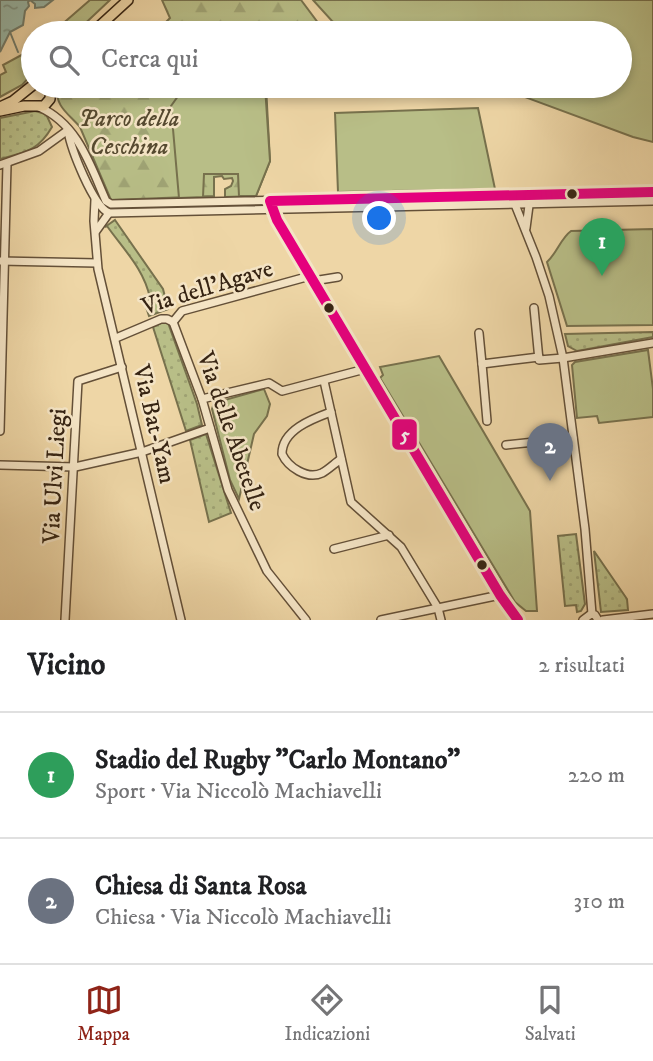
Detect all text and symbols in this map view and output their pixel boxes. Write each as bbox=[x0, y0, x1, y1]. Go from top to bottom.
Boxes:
search box bbox=[21, 21, 632, 98]
icon: search bbox=[45, 41, 83, 79]
text: Cerca qui bbox=[101, 43, 199, 76]
park label: Parco della Ceschina bbox=[79, 104, 179, 162]
unlabelled marker bbox=[565, 187, 579, 201]
your location bbox=[362, 201, 396, 235]
pin: 1 bbox=[579, 218, 625, 276]
street label: Via dell'Agave bbox=[137, 254, 277, 322]
unlabelled marker bbox=[322, 301, 336, 315]
street label: Via delle Abetelle bbox=[189, 347, 272, 515]
street label: Via Bat-Yam bbox=[126, 361, 182, 487]
street label: Via Ulvi Liegi bbox=[36, 408, 74, 545]
line badge: 5 bbox=[391, 418, 418, 451]
pin: 2 bbox=[527, 423, 573, 481]
text: 5 bbox=[399, 424, 410, 447]
unlabelled marker bbox=[475, 558, 489, 572]
text: Vicino bbox=[28, 647, 105, 684]
text: 2 risultati bbox=[538, 651, 625, 680]
text: Stadio del Rugby "Carlo Montano" bbox=[95, 744, 460, 777]
text: 1 bbox=[47, 761, 55, 790]
text: 220 m bbox=[568, 761, 625, 790]
text: Sport · Via Niccolò Machiavelli bbox=[95, 777, 382, 806]
text: Chiesa di Santa Rosa bbox=[95, 870, 307, 903]
text: 2 bbox=[45, 887, 57, 916]
text: 310 m bbox=[573, 887, 625, 916]
text: Chiesa · Via Niccolò Machiavelli bbox=[95, 903, 391, 932]
tab: Mappa bbox=[77, 981, 130, 1046]
tab: Indicazioni bbox=[285, 981, 370, 1046]
tab: Salvati bbox=[525, 981, 576, 1046]

